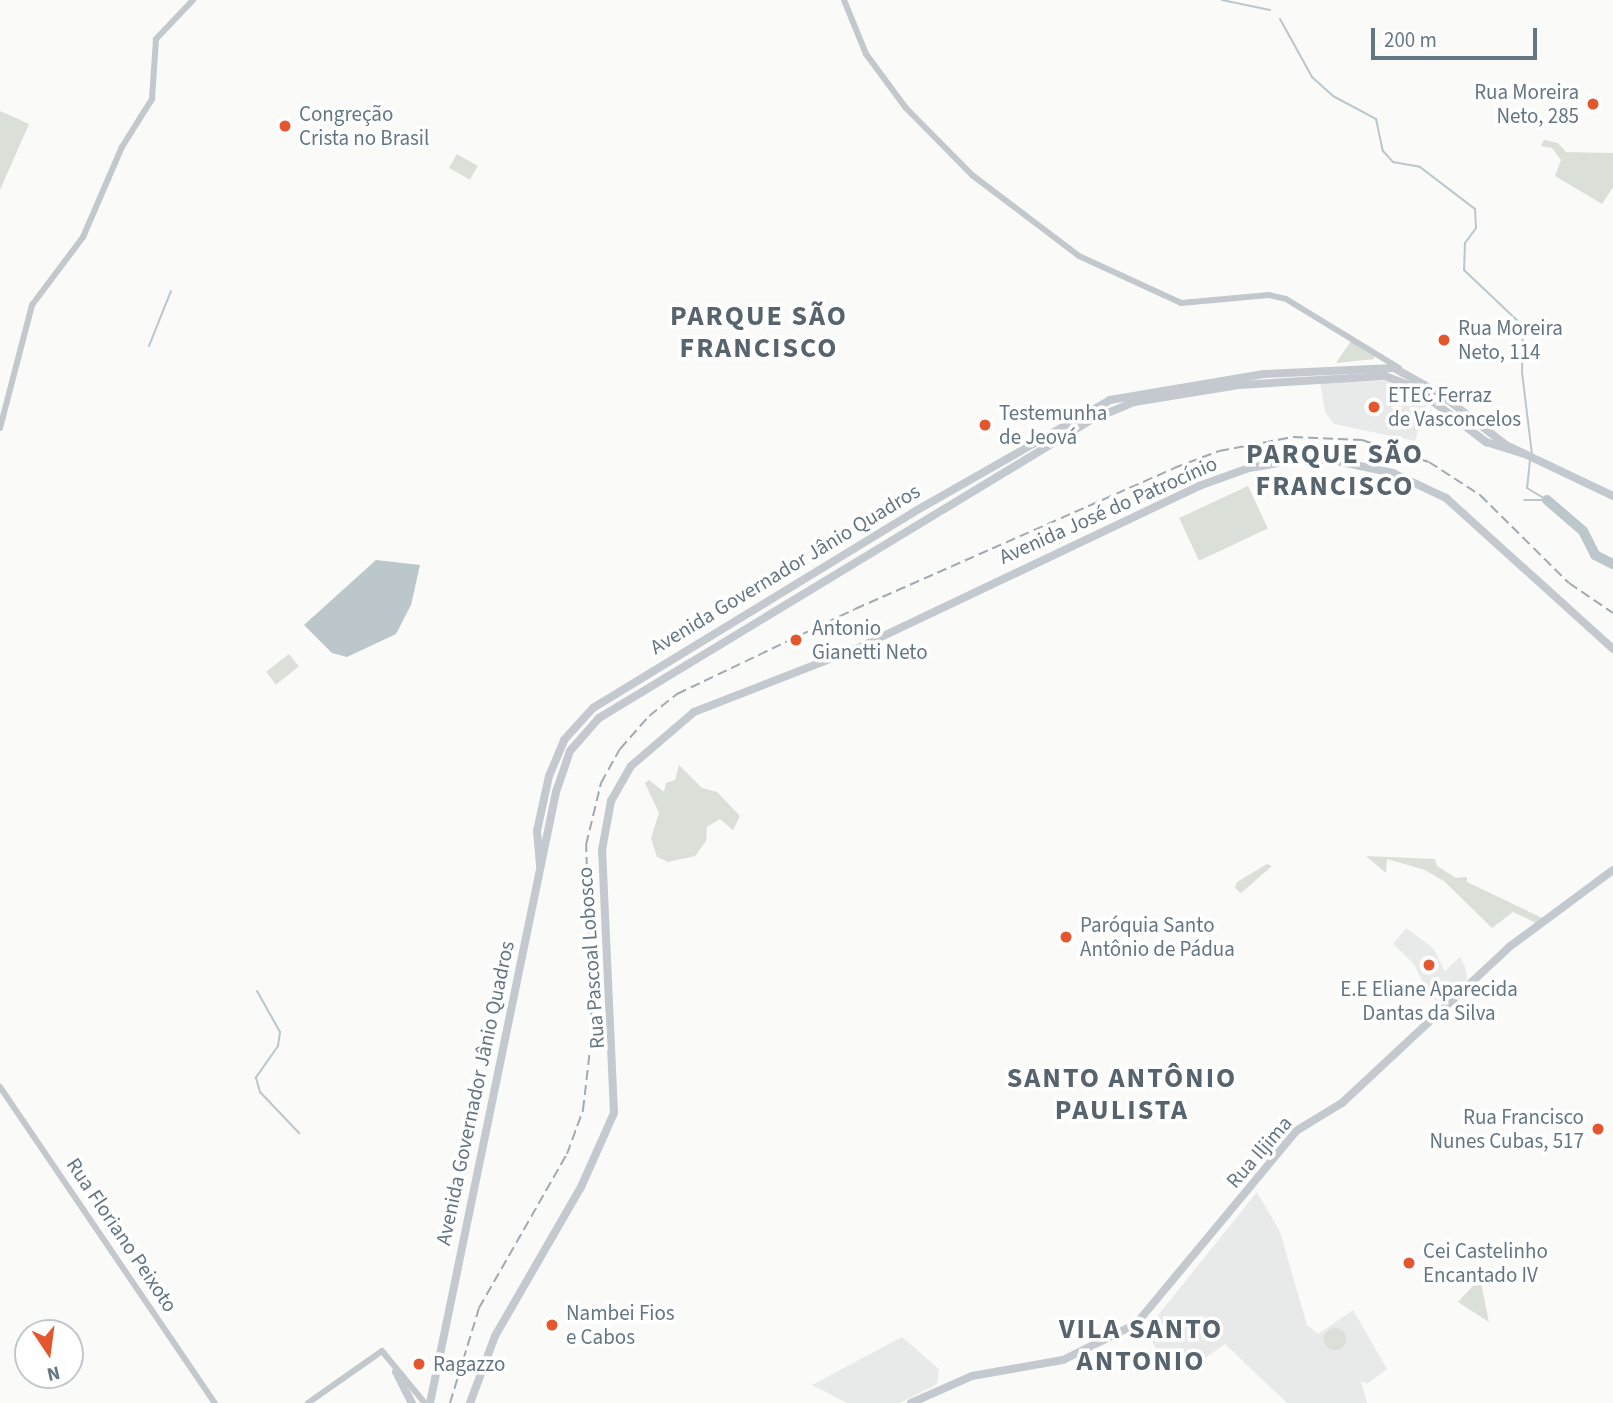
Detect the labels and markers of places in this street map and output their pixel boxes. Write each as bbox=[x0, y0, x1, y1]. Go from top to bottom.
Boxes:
place label: Rua Moreira Neto, 285 bbox=[1474, 79, 1579, 129]
marker: Rua Moreira Neto, 285 bbox=[1585, 96, 1601, 112]
place label: Congreção Crista no Brasil bbox=[299, 101, 429, 151]
marker: Congreção Crista no Brasil bbox=[277, 118, 293, 134]
place label: Rua Moreira Neto, 114 bbox=[1458, 315, 1563, 365]
marker: Rua Moreira Neto, 114 bbox=[1436, 332, 1452, 348]
place label: ETEC Ferraz de Vasconcelos bbox=[1388, 382, 1521, 432]
marker: ETEC Ferraz de Vasconcelos bbox=[1366, 399, 1382, 415]
place label: Testemunha de Jeová bbox=[999, 400, 1107, 450]
marker: Testemunha de Jeová bbox=[977, 417, 993, 433]
place label: Antonio Gianetti Neto bbox=[812, 615, 928, 665]
marker: Antonio Gianetti Neto bbox=[786, 630, 806, 650]
place label: Paróquia Santo Antônio de Pádua bbox=[1080, 912, 1235, 962]
marker: Paróquia Santo Antônio de Pádua bbox=[1058, 929, 1074, 945]
marker: E.E Eliane Aparecida Dantas da Silva bbox=[1421, 957, 1437, 973]
place label: E.E Eliane Aparecida Dantas da Silva bbox=[1340, 976, 1518, 1026]
place label: Rua Francisco Nunes Cubas, 517 bbox=[1429, 1104, 1584, 1154]
marker: Rua Francisco Nunes Cubas, 517 bbox=[1590, 1121, 1606, 1137]
place label: Cei Castelinho Encantado IV bbox=[1423, 1238, 1548, 1288]
marker: Cei Castelinho Encantado IV bbox=[1401, 1255, 1417, 1271]
place label: Nambei Fios e Cabos bbox=[566, 1300, 675, 1350]
marker: Nambei Fios e Cabos bbox=[544, 1317, 560, 1333]
place label: Ragazzo bbox=[433, 1351, 505, 1377]
marker: Ragazzo bbox=[411, 1356, 427, 1372]

